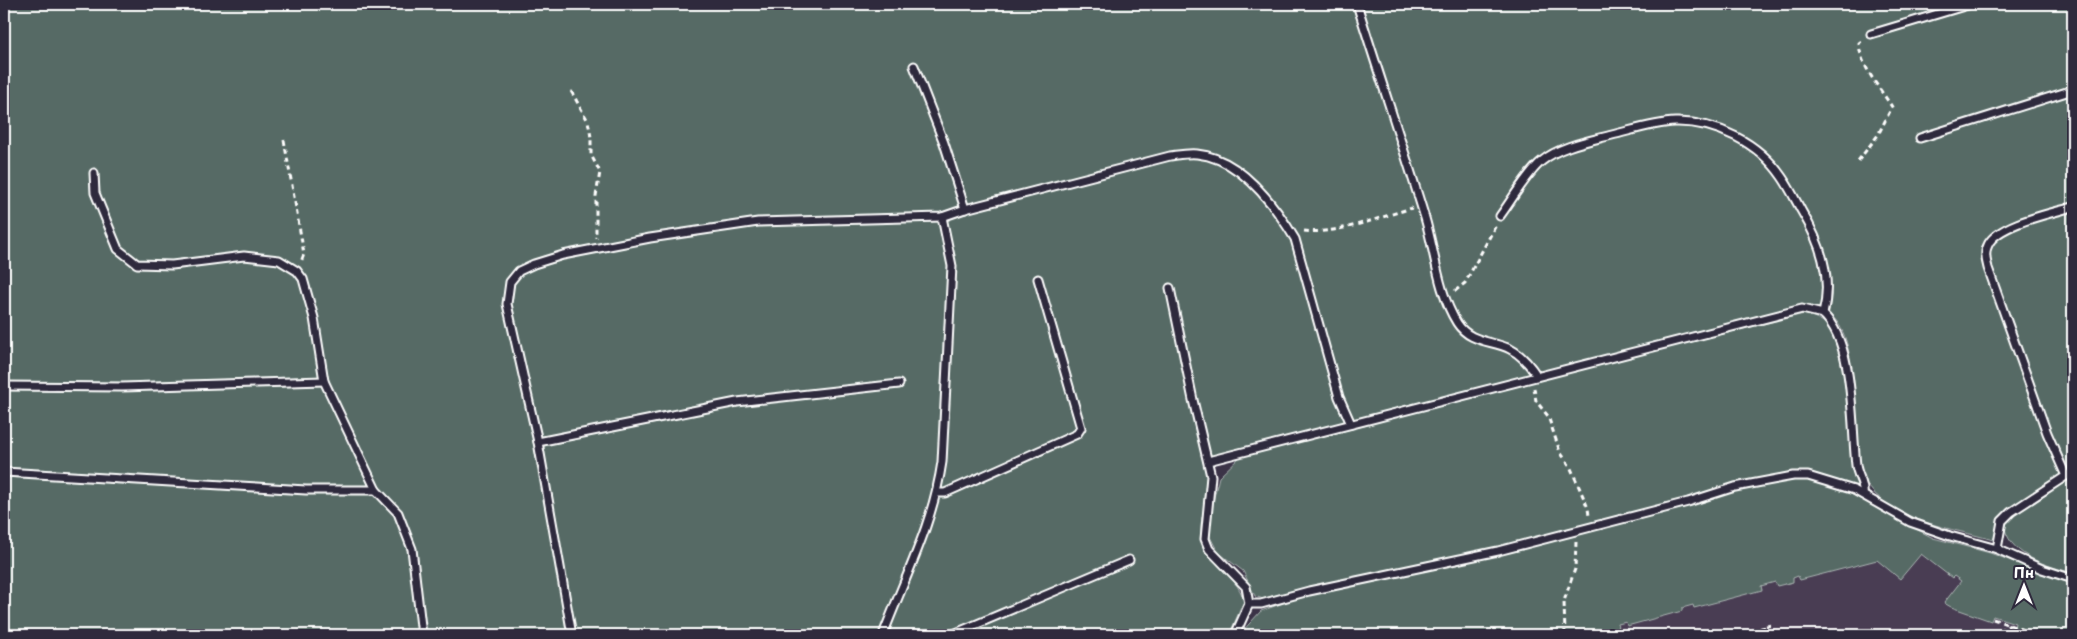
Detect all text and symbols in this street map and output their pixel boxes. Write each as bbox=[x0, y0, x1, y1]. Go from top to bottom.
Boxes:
north arrow bbox=[2000, 562, 2050, 612]
text: Пн bbox=[2014, 562, 2034, 583]

